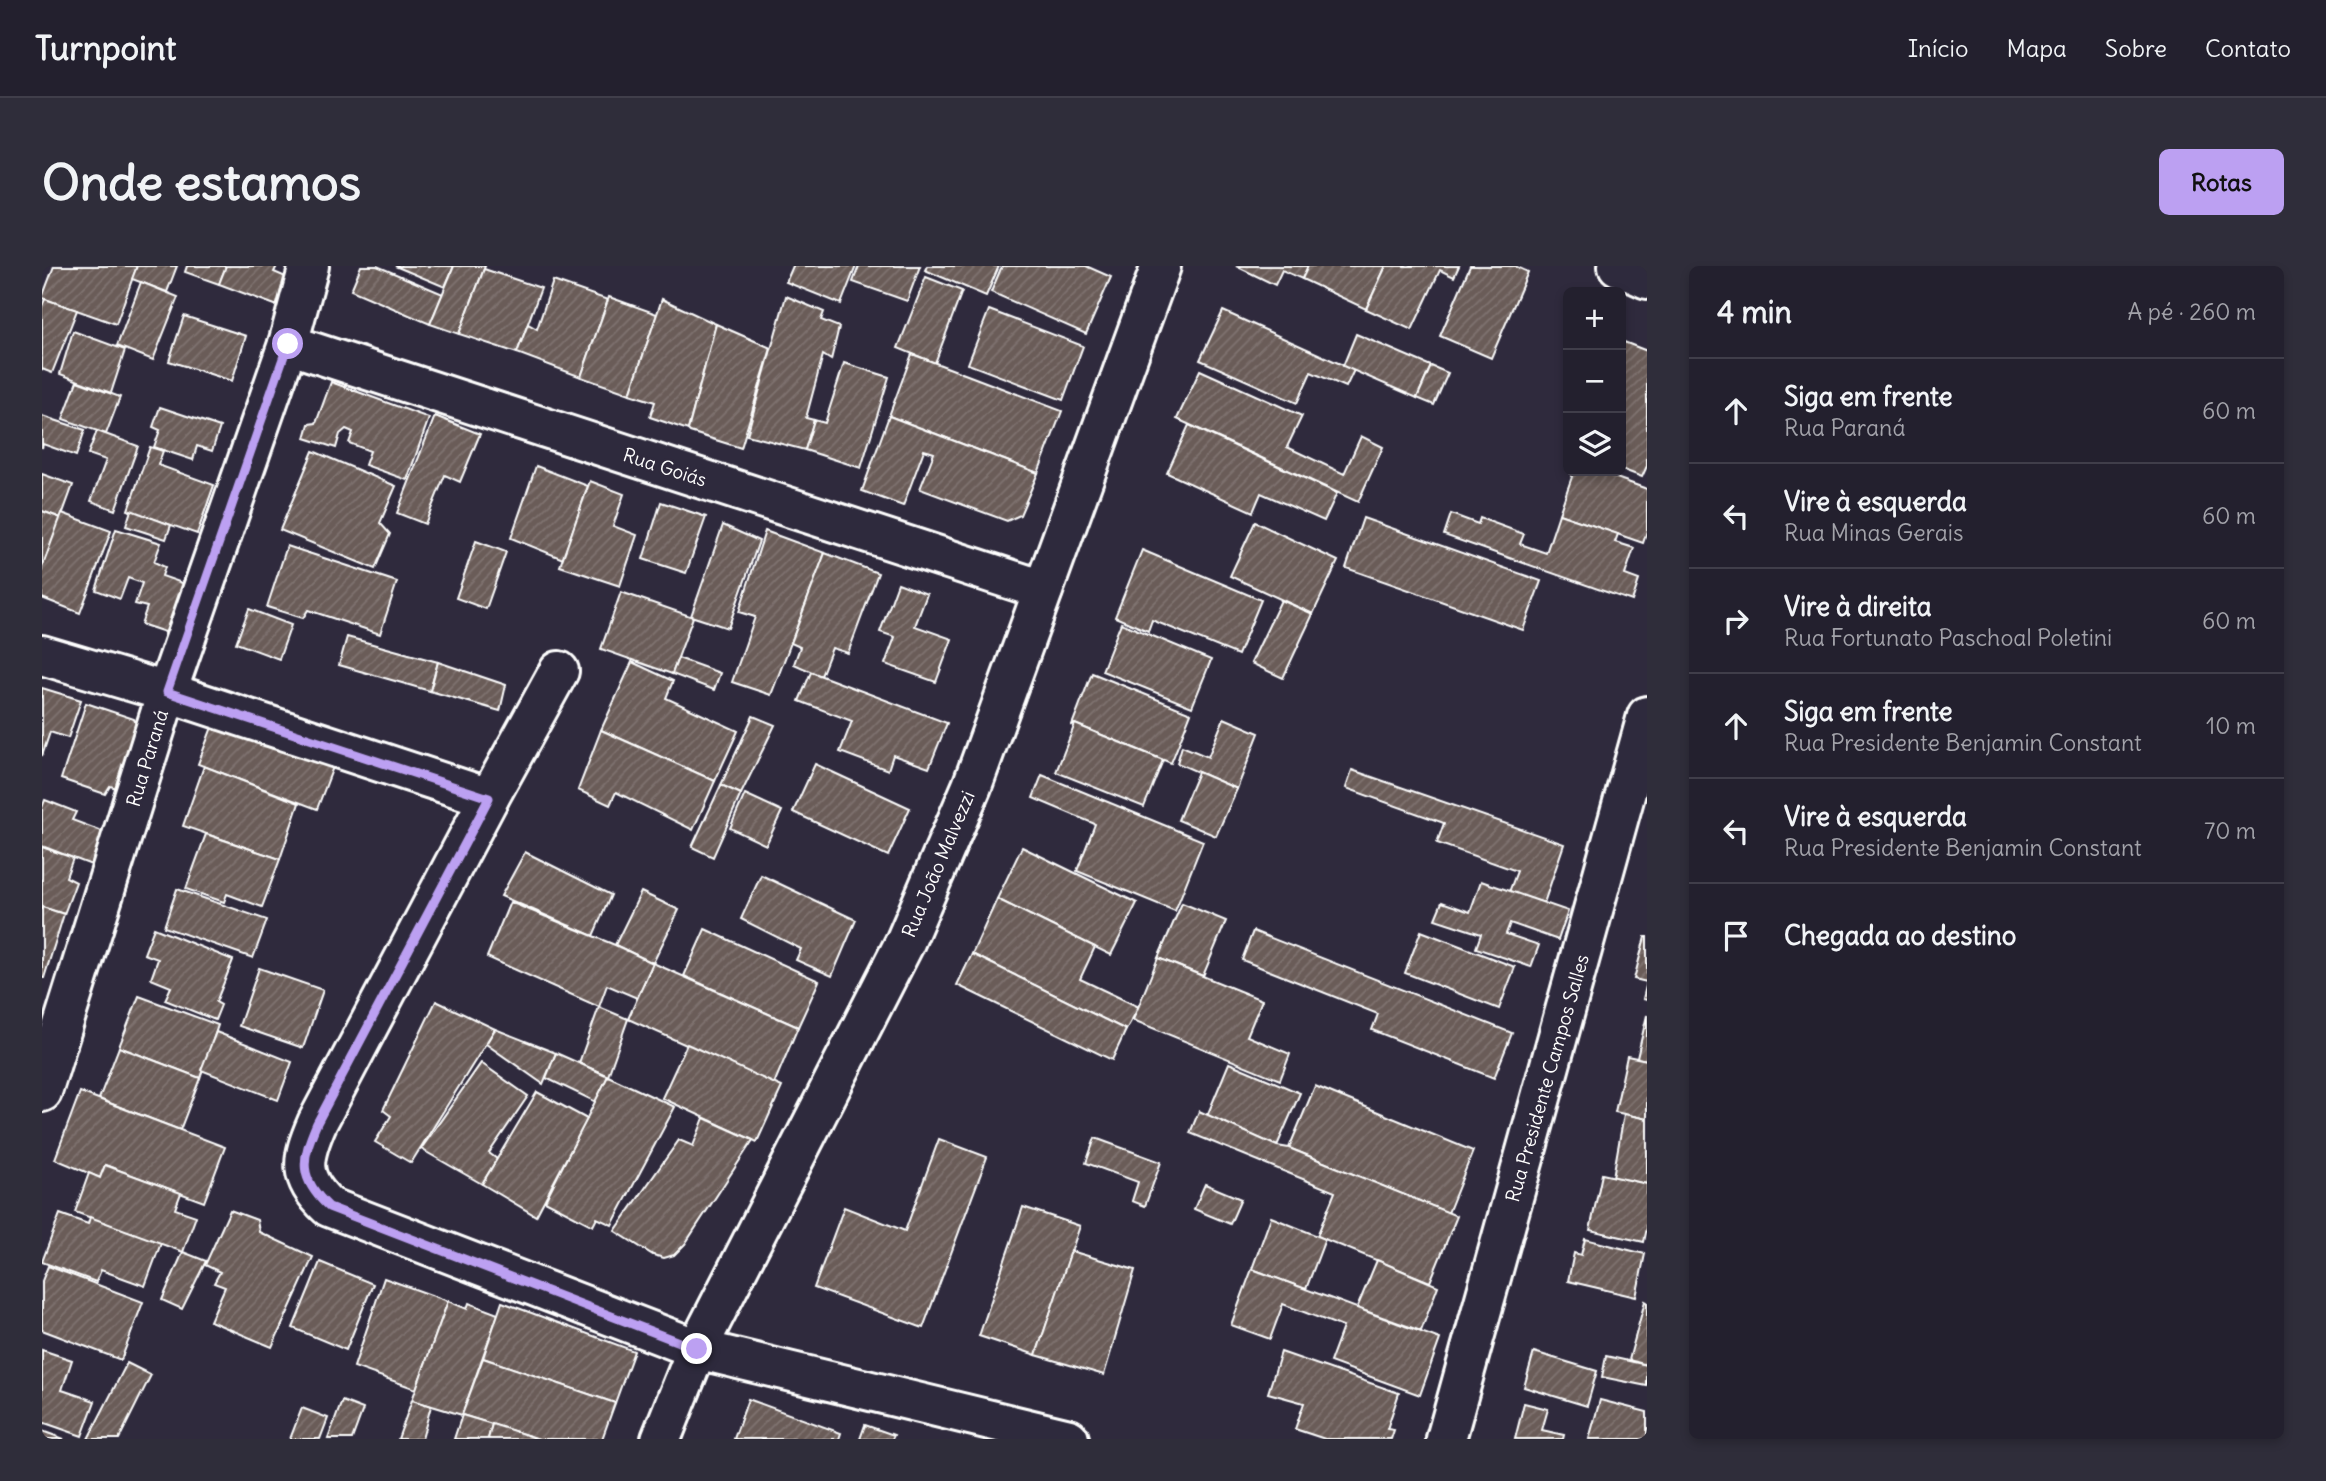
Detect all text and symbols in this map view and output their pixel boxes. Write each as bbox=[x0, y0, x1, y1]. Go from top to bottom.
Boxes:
text: Turnpoint bbox=[35, 27, 176, 69]
text: Início bbox=[1908, 33, 1968, 63]
text: Mapa bbox=[2006, 33, 2067, 63]
text: Sobre bbox=[2105, 33, 2167, 63]
text: Contato bbox=[2205, 33, 2291, 63]
button: Rotas bbox=[2159, 149, 2284, 215]
text: Onde estamos bbox=[42, 152, 361, 213]
map controls bbox=[1563, 287, 1626, 476]
button: + bbox=[1563, 287, 1626, 350]
text: 4 min bbox=[1717, 293, 1792, 331]
text: A pé · 260 m bbox=[2128, 297, 2256, 326]
route start bbox=[272, 328, 303, 359]
button: − bbox=[1563, 350, 1626, 413]
text: Siga em frente bbox=[1784, 380, 1952, 413]
icon: ahead bbox=[1717, 392, 1755, 430]
text: 60 m bbox=[2202, 396, 2256, 425]
button: layers bbox=[1563, 413, 1626, 476]
text: Rua Paraná bbox=[1784, 413, 1906, 442]
street label: Rua Goiás bbox=[620, 442, 710, 492]
text: Vire à esquerda bbox=[1784, 485, 1967, 518]
icon: left bbox=[1717, 497, 1755, 535]
text: 60 m bbox=[2202, 501, 2256, 530]
text: Rua Minas Gerais bbox=[1784, 518, 1963, 547]
text: Vire à direita bbox=[1784, 590, 1932, 623]
icon: right bbox=[1717, 602, 1755, 640]
text: 60 m bbox=[2202, 606, 2256, 635]
text: Rua Fortunato Paschoal Poletini bbox=[1784, 623, 2112, 652]
text: Siga em frente bbox=[1784, 695, 1952, 728]
street label: Rua Paraná bbox=[121, 706, 173, 810]
icon: ahead bbox=[1717, 707, 1755, 745]
text: 10 m bbox=[2206, 711, 2256, 740]
text: Rua Presidente Benjamin Constant bbox=[1784, 728, 2142, 757]
street label: Rua João Malvezzi bbox=[896, 787, 980, 941]
text: Vire à esquerda bbox=[1784, 800, 1967, 833]
icon: left bbox=[1717, 812, 1755, 850]
text: 70 m bbox=[2204, 816, 2256, 845]
text: Rua Presidente Benjamin Constant bbox=[1784, 833, 2142, 862]
icon: arrive bbox=[1717, 917, 1755, 955]
text: Chegada ao destino bbox=[1784, 919, 2016, 952]
street label: Rua Presidente Campos Salles bbox=[1500, 951, 1594, 1205]
route end bbox=[681, 1333, 712, 1364]

